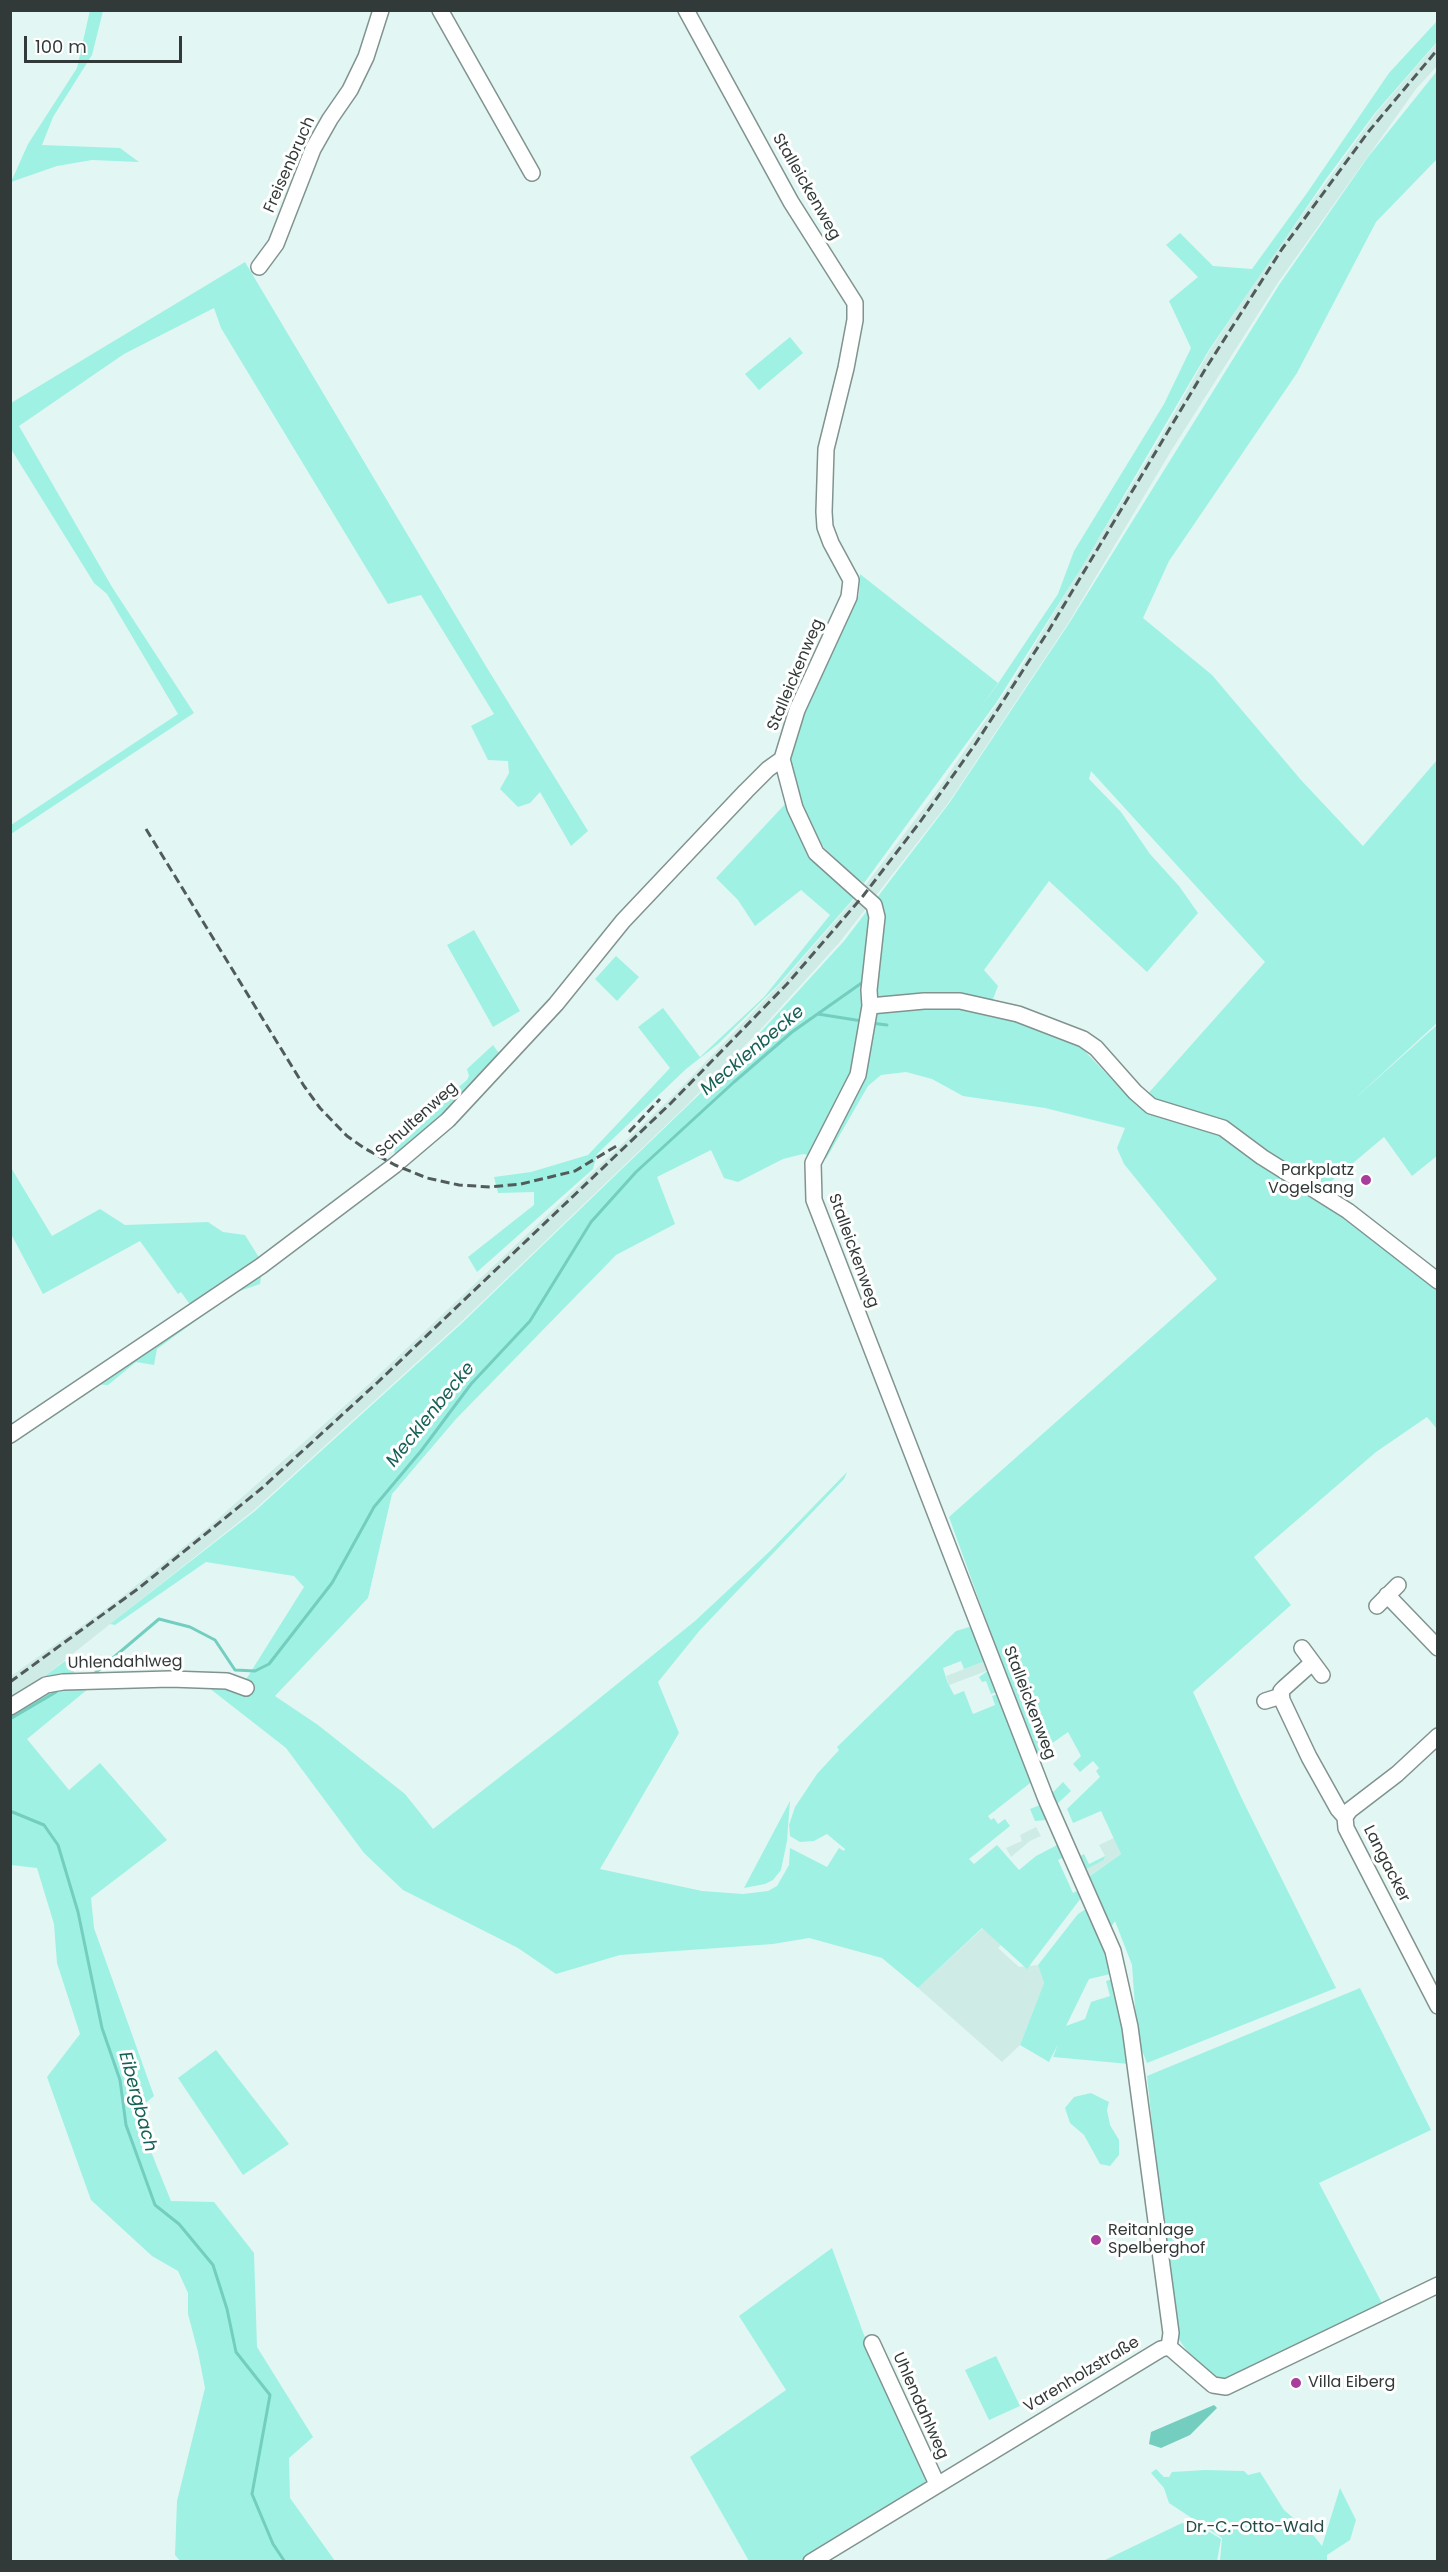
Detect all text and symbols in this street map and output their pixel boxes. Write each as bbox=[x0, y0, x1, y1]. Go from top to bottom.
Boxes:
scale bar bbox=[27, 24, 184, 62]
text: 100 m bbox=[35, 34, 87, 59]
street label: Freisenbruch bbox=[260, 114, 320, 216]
street label: Stalleickenweg bbox=[768, 130, 844, 244]
street label: Stalleickenweg bbox=[764, 616, 828, 734]
water label: Mecklenbecke bbox=[697, 1001, 809, 1101]
street label: Schultenweg bbox=[372, 1078, 462, 1162]
place label: Parkplatz Vogelsang bbox=[1268, 1161, 1354, 1199]
marker: Parkplatz Vogelsang bbox=[1359, 1173, 1373, 1187]
street label: Stalleickenweg bbox=[824, 1191, 882, 1311]
water label: Mecklenbecke bbox=[382, 1358, 480, 1472]
street label: Stalleickenweg bbox=[999, 1644, 1059, 1762]
street label: Uhlendahlweg bbox=[67, 1652, 183, 1674]
street label: Langacker bbox=[1359, 1822, 1413, 1906]
water label: Eibergbach bbox=[113, 2050, 161, 2154]
place label: Reitanlage Spelberghof bbox=[1108, 2221, 1205, 2259]
marker: Reitanlage Spelberghof bbox=[1089, 2233, 1103, 2247]
street label: Varenholzstraße bbox=[1021, 2333, 1143, 2417]
street label: Uhlendahlweg bbox=[888, 2350, 952, 2462]
place label: Villa Eiberg bbox=[1308, 2373, 1395, 2393]
marker: Villa Eiberg bbox=[1289, 2376, 1303, 2390]
park label: Dr.-C.-Otto-Wald bbox=[1186, 2518, 1324, 2538]

